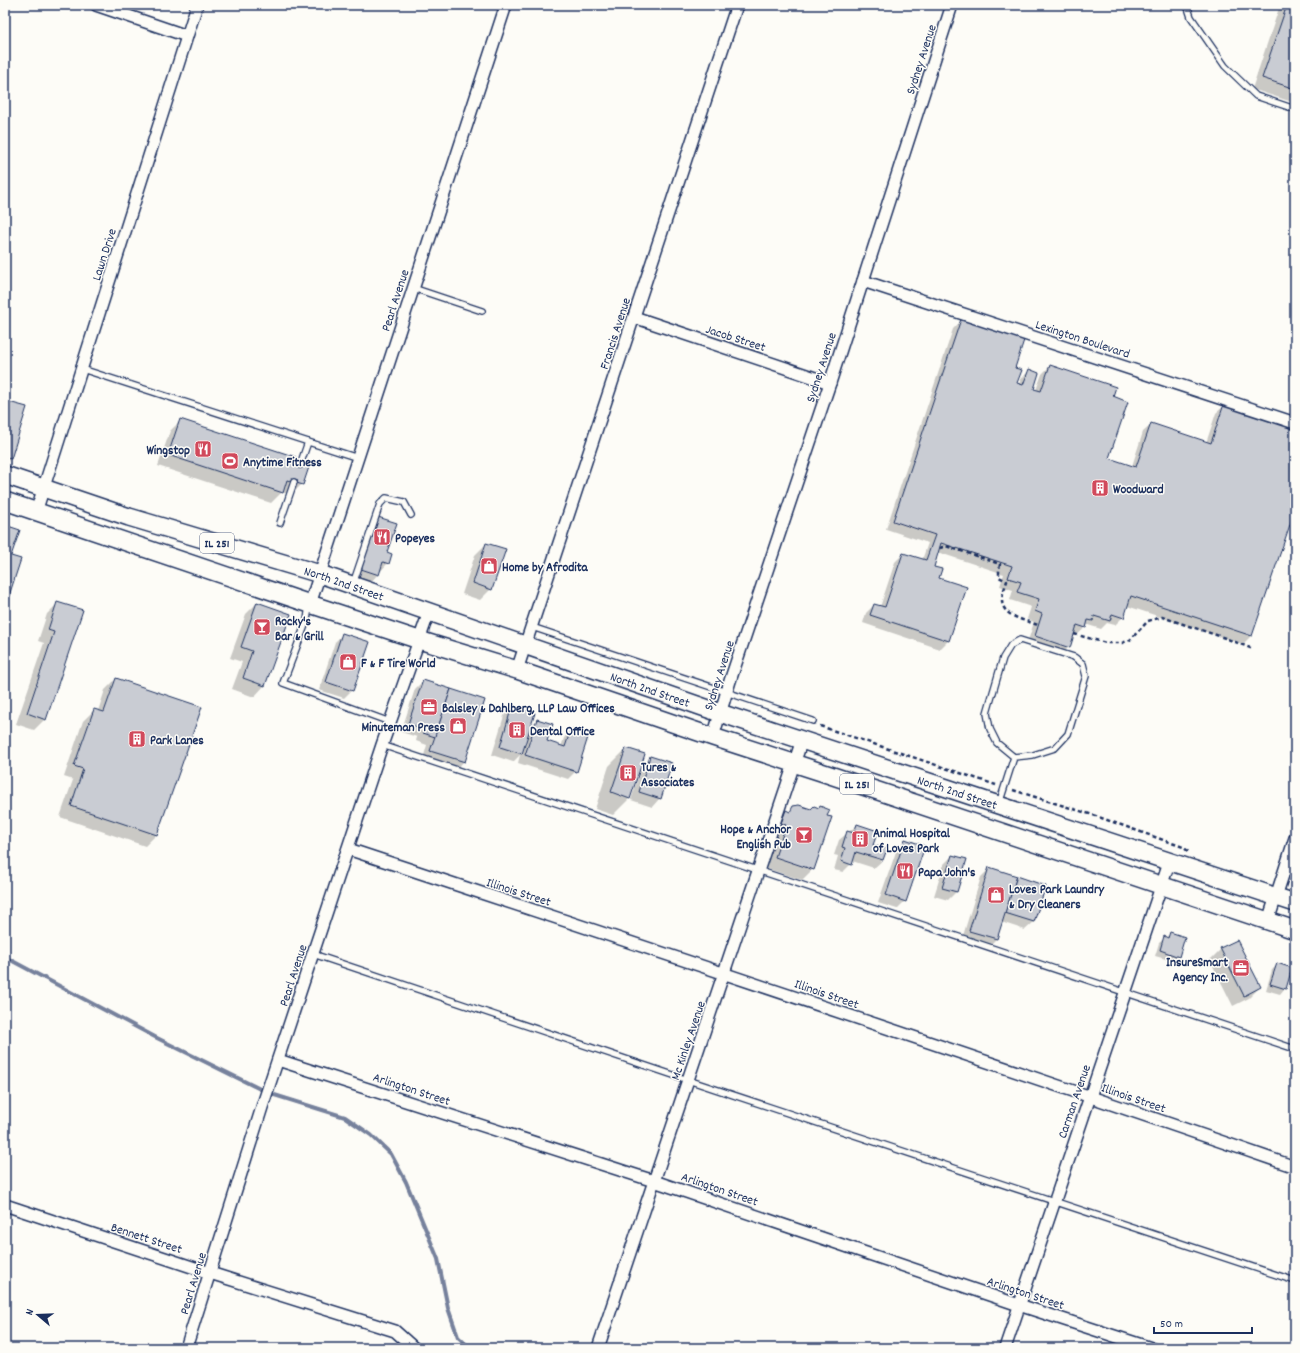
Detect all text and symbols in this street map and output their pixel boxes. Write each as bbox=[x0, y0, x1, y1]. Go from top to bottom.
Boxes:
street label: Sydney Avenue bbox=[902, 22, 943, 97]
street label: Lawn Drive bbox=[88, 226, 123, 283]
street label: Pearl Avenue bbox=[377, 267, 415, 334]
street label: Francis Avenue bbox=[596, 295, 637, 372]
street label: Lexington Boulevard bbox=[1033, 316, 1132, 365]
street label: Jacob Street bbox=[703, 321, 768, 358]
street label: Sydney Avenue bbox=[802, 330, 843, 405]
restaurant icon: Wingstop bbox=[193, 439, 213, 459]
place label: Wingstop bbox=[146, 442, 190, 461]
sports icon: Anytime Fitness bbox=[220, 451, 240, 471]
place label: Anytime Fitness bbox=[243, 454, 322, 473]
building icon: Woodward bbox=[1090, 478, 1110, 498]
place label: Woodward bbox=[1113, 481, 1164, 500]
restaurant icon: Popeyes bbox=[372, 527, 392, 547]
place label: Popeyes bbox=[395, 530, 435, 549]
road number: IL 251 bbox=[200, 533, 234, 553]
shop icon: Home by Afrodita bbox=[479, 556, 499, 576]
place label: Home by Afrodita bbox=[502, 559, 588, 578]
street label: North 2nd Street bbox=[301, 563, 386, 608]
place label: Rocky's Bar & Grill bbox=[275, 613, 325, 647]
bar icon: Rocky's Bar & Grill bbox=[252, 617, 272, 637]
street label: Sydney Avenue bbox=[700, 638, 741, 713]
shop icon: F & F Tire World bbox=[338, 652, 358, 672]
place label: F & F Tire World bbox=[361, 655, 436, 674]
street label: North 2nd Street bbox=[607, 669, 692, 714]
office icon: Balsley & Dahlberg, LLP Law Offices bbox=[419, 697, 439, 717]
place label: Balsley & Dahlberg, LLP Law Offices bbox=[442, 700, 615, 719]
shop icon: Minuteman Press bbox=[448, 716, 468, 736]
place label: Minuteman Press bbox=[361, 719, 446, 738]
building icon: Dental Office bbox=[507, 720, 527, 740]
place label: Dental Office bbox=[530, 723, 595, 742]
building icon: Park Lanes bbox=[127, 729, 147, 749]
place label: Park Lanes bbox=[150, 732, 204, 751]
place label: Tures & Associates bbox=[641, 759, 695, 793]
building icon: Tures & Associates bbox=[618, 763, 638, 783]
street label: North 2nd Street bbox=[914, 772, 1000, 816]
road number: IL 251 bbox=[840, 774, 874, 794]
place label: Hope & Anchor English Pub bbox=[720, 821, 792, 855]
bar icon: Hope & Anchor English Pub bbox=[794, 825, 814, 845]
place label: Animal Hospital of Loves Park bbox=[873, 825, 951, 859]
building icon: Animal Hospital of Loves Park bbox=[850, 829, 870, 849]
restaurant icon: Papa John's bbox=[895, 861, 915, 881]
place label: Papa John's bbox=[918, 864, 976, 883]
street label: Illinois Street bbox=[484, 874, 553, 913]
place label: Loves Park Laundry & Dry Cleaners bbox=[1009, 881, 1105, 915]
shop icon: Loves Park Laundry & Dry Cleaners bbox=[986, 885, 1006, 905]
street label: Pearl Avenue bbox=[275, 942, 313, 1009]
place label: InsureSmart Agency Inc. bbox=[1166, 954, 1228, 988]
office icon: InsureSmart Agency Inc. bbox=[1231, 958, 1251, 978]
street label: Illinois Street bbox=[792, 976, 861, 1015]
street label: Mc Kinley Avenue bbox=[667, 998, 712, 1083]
street label: Carman Avenue bbox=[1054, 1062, 1097, 1141]
street label: Arlington Street bbox=[370, 1069, 453, 1112]
street label: Illinois Street bbox=[1099, 1080, 1168, 1119]
street label: Arlington Street bbox=[678, 1168, 760, 1212]
street label: Bennett Street bbox=[108, 1219, 184, 1260]
street label: Pearl Avenue bbox=[176, 1250, 213, 1317]
street label: Arlington Street bbox=[984, 1273, 1067, 1316]
north arrow bbox=[18, 1295, 58, 1335]
text: N bbox=[22, 1307, 39, 1318]
scale bar bbox=[1154, 1309, 1252, 1335]
text: 50 m bbox=[1160, 1316, 1183, 1333]

